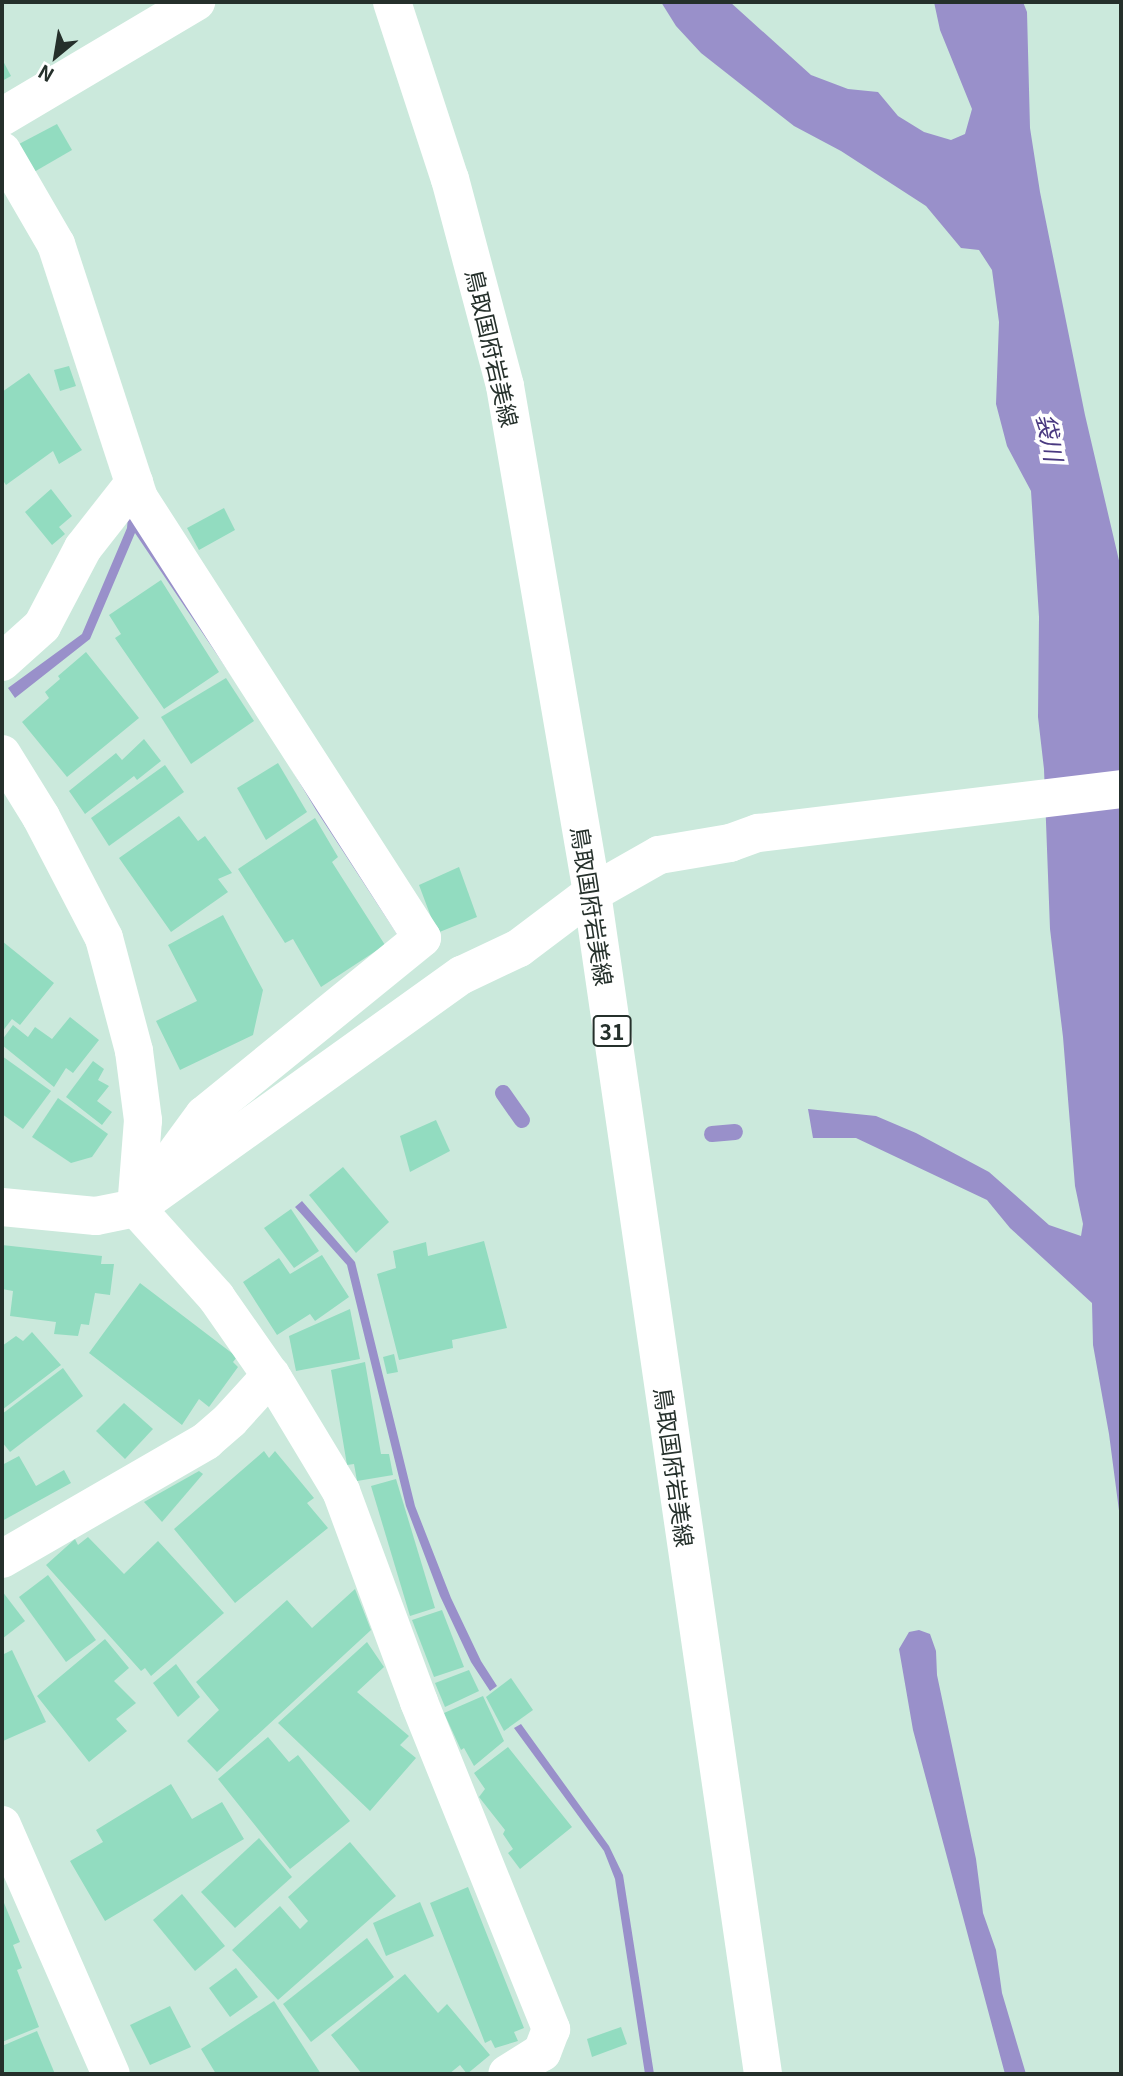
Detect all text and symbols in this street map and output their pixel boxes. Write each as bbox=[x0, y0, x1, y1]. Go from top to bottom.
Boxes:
north arrow bbox=[21, 21, 91, 91]
text: N bbox=[32, 59, 58, 90]
street label: 鳥取国府岩美線 bbox=[461, 266, 525, 430]
water label: 袋川 bbox=[1032, 411, 1070, 463]
street label: 鳥取国府岩美線 bbox=[567, 824, 619, 988]
road number: 31 bbox=[591, 1014, 633, 1048]
street label: 鳥取国府岩美線 bbox=[650, 1385, 700, 1549]

